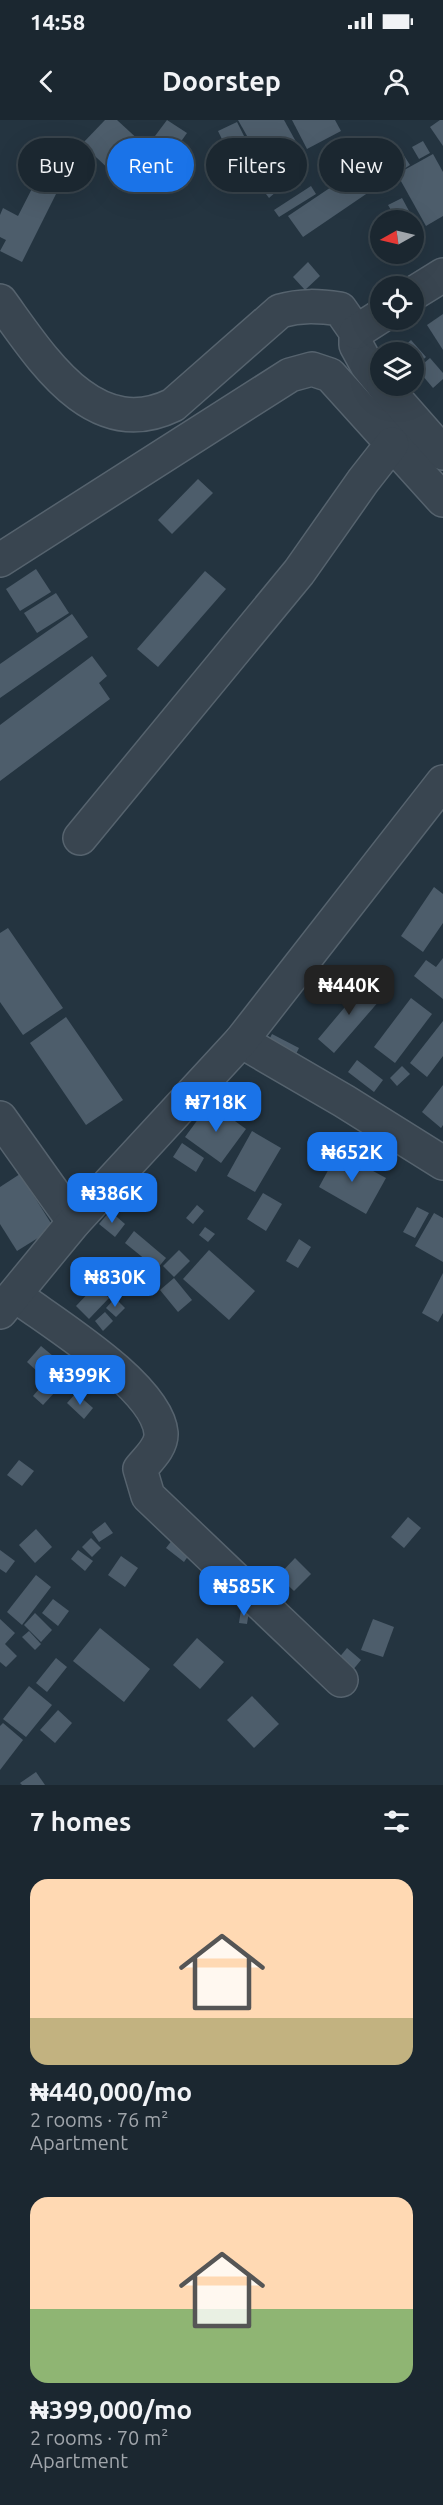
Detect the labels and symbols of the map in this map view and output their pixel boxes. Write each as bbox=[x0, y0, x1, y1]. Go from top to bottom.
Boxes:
north arrow bbox=[370, 210, 424, 264]
pin: ₦440K bbox=[307, 965, 391, 1016]
pin: ₦718K bbox=[174, 1082, 258, 1133]
pin: ₦652K bbox=[310, 1132, 394, 1183]
pin: ₦386K bbox=[70, 1173, 154, 1224]
pin: ₦830K bbox=[73, 1257, 157, 1308]
pin: ₦399K bbox=[38, 1355, 122, 1406]
pin: ₦585K bbox=[202, 1566, 286, 1617]

